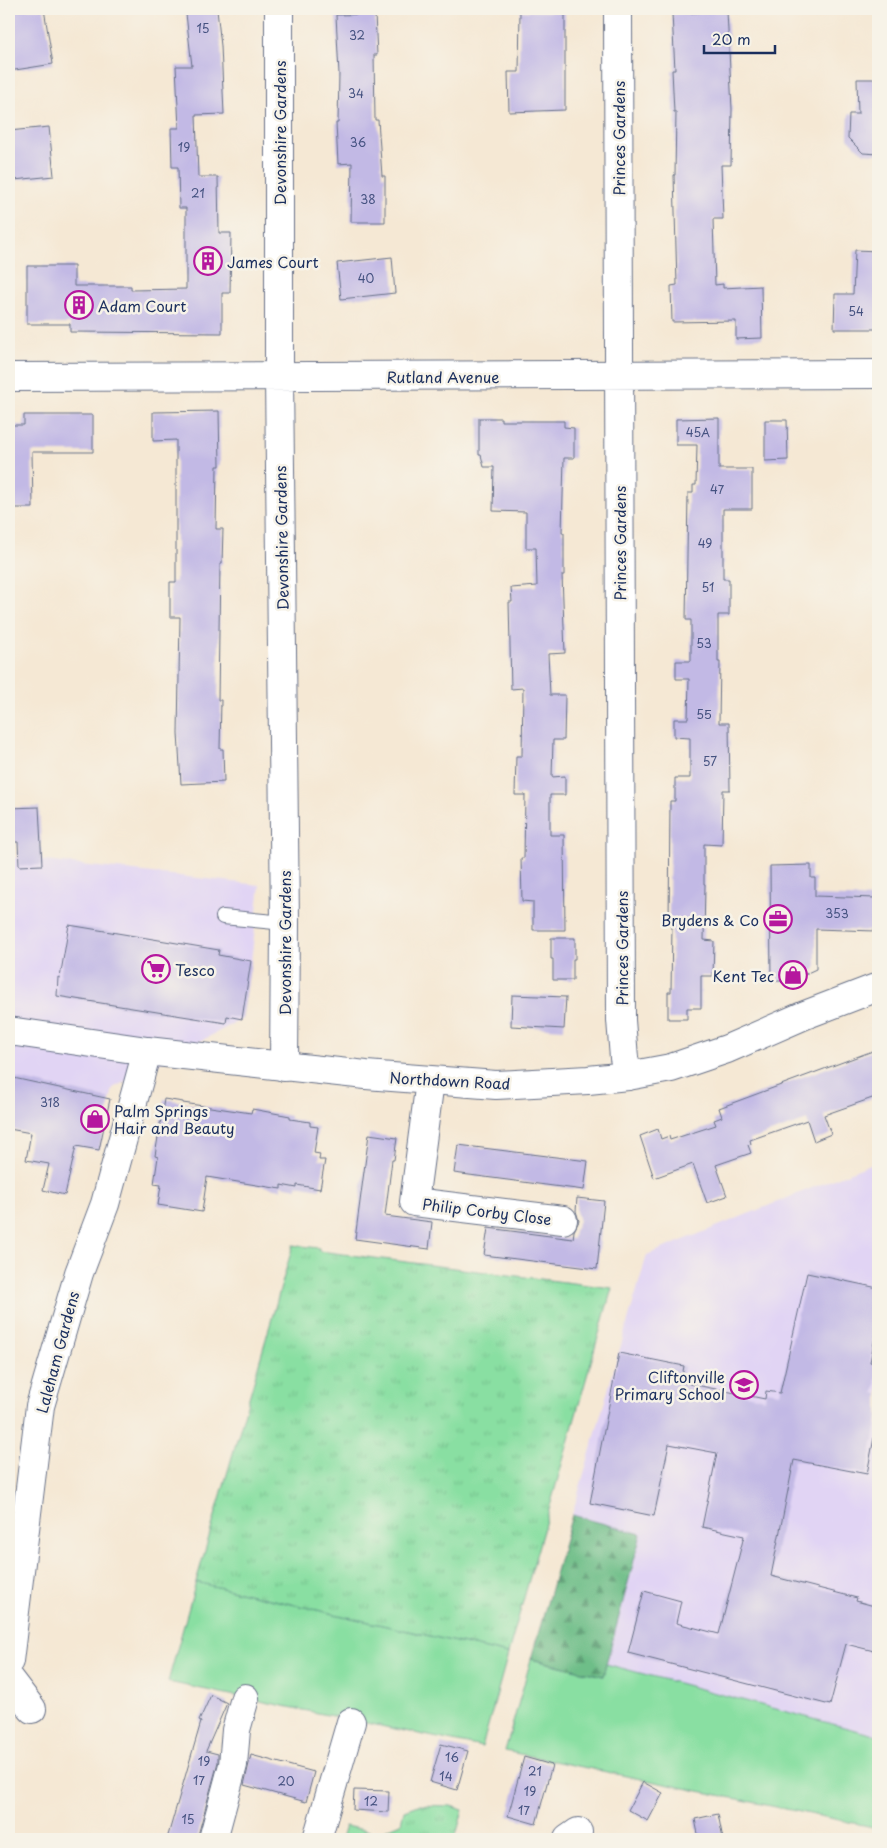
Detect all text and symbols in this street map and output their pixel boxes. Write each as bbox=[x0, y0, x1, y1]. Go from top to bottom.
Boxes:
house number: 15 bbox=[196, 19, 210, 37]
scale bar bbox=[704, 22, 776, 54]
house number: 32 bbox=[349, 26, 365, 44]
text: 20 m bbox=[712, 27, 751, 50]
street label: Devonshire Gardens bbox=[268, 60, 291, 205]
street label: Princes Gardens bbox=[607, 80, 630, 195]
house number: 34 bbox=[348, 84, 364, 102]
house number: 36 bbox=[350, 133, 366, 151]
house number: 19 bbox=[178, 138, 190, 156]
house number: 21 bbox=[191, 184, 205, 202]
house number: 38 bbox=[360, 190, 376, 208]
building icon: James Court bbox=[193, 246, 223, 276]
place label: James Court bbox=[227, 250, 319, 273]
house number: 40 bbox=[358, 269, 375, 287]
building icon: Adam Court bbox=[64, 290, 94, 320]
place label: Adam Court bbox=[98, 294, 186, 317]
house number: 54 bbox=[848, 302, 864, 320]
street label: Rutland Avenue bbox=[386, 365, 500, 388]
house number: 45A bbox=[686, 423, 710, 441]
street label: Devonshire Gardens bbox=[268, 465, 294, 611]
house number: 47 bbox=[710, 480, 725, 498]
street label: Princes Gardens bbox=[608, 485, 631, 600]
house number: 49 bbox=[698, 534, 712, 552]
house number: 51 bbox=[702, 578, 714, 596]
house number: 53 bbox=[696, 634, 712, 652]
house number: 55 bbox=[696, 705, 712, 723]
house number: 57 bbox=[703, 752, 717, 770]
street label: Devonshire Gardens bbox=[273, 870, 296, 1015]
street label: Princes Gardens bbox=[610, 890, 633, 1005]
office icon: Brydens & Co bbox=[763, 904, 793, 934]
house number: 353 bbox=[825, 904, 849, 922]
place label: Brydens & Co bbox=[661, 908, 759, 931]
supermarket icon: Tesco bbox=[141, 954, 171, 984]
place label: Tesco bbox=[175, 958, 215, 981]
shop icon: Kent Tec bbox=[778, 960, 808, 990]
place label: Kent Tec bbox=[713, 964, 774, 987]
street label: Northdown Road bbox=[389, 1065, 511, 1095]
house number: 318 bbox=[40, 1093, 60, 1111]
place label: Palm Springs Hair and Beauty bbox=[114, 1099, 235, 1139]
shop icon: Palm Springs Hair and Beauty bbox=[80, 1104, 110, 1134]
street label: Philip Corby Close bbox=[421, 1192, 553, 1230]
street label: Laleham Gardens bbox=[30, 1288, 84, 1416]
place label: Cliftonville Primary School bbox=[615, 1365, 725, 1405]
school or university icon: Cliftonville Primary School bbox=[729, 1370, 759, 1400]
house number: 16 bbox=[445, 1748, 459, 1766]
house number: 19 bbox=[198, 1752, 210, 1770]
house number: 21 bbox=[528, 1762, 542, 1780]
house number: 14 bbox=[439, 1767, 453, 1785]
house number: 17 bbox=[193, 1771, 205, 1789]
house number: 20 bbox=[277, 1772, 295, 1790]
house number: 19 bbox=[524, 1782, 536, 1800]
house number: 12 bbox=[364, 1792, 378, 1810]
house number: 17 bbox=[518, 1801, 530, 1819]
house number: 15 bbox=[181, 1810, 195, 1828]

